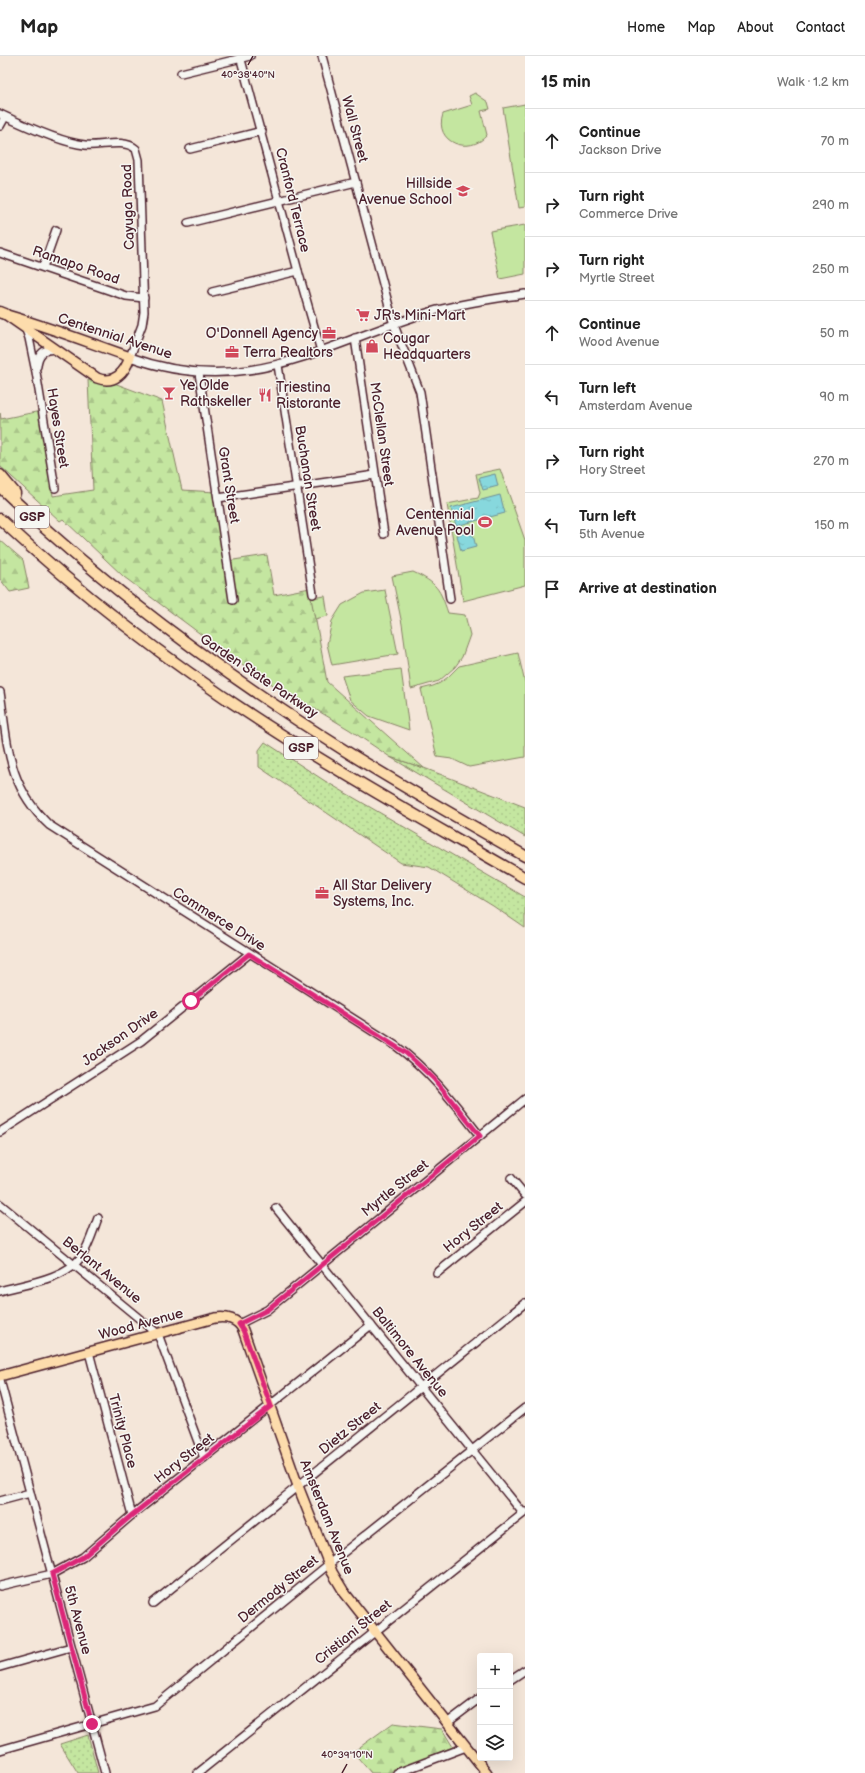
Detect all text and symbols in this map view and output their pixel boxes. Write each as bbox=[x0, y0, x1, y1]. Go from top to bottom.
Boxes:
text: Map bbox=[20, 16, 58, 39]
text: Home bbox=[627, 19, 665, 36]
text: Map bbox=[687, 19, 715, 36]
text: About bbox=[737, 19, 774, 36]
text: Contact bbox=[796, 19, 845, 36]
text: 40°38'40"N bbox=[221, 69, 275, 81]
text: 15 min bbox=[541, 72, 591, 92]
text: Walk · 1.2 km bbox=[777, 74, 849, 90]
street label: Wall Street bbox=[338, 94, 372, 165]
text: Continue bbox=[579, 123, 641, 142]
icon: ahead bbox=[541, 130, 563, 152]
text: 70 m bbox=[821, 133, 849, 149]
text: Jackson Drive bbox=[579, 142, 661, 158]
street label: Cranford Terrace bbox=[272, 146, 314, 254]
street label: Cayuga Road bbox=[118, 164, 138, 250]
place label: Hillside Avenue School bbox=[359, 175, 452, 208]
school or university icon: Hillside Avenue School bbox=[455, 183, 471, 199]
text: Turn right bbox=[579, 187, 644, 206]
icon: right bbox=[541, 194, 563, 216]
text: 290 m bbox=[812, 197, 849, 213]
text: Commerce Drive bbox=[579, 206, 678, 222]
street label: Ramapo Road bbox=[30, 242, 122, 288]
text: Turn right bbox=[579, 251, 644, 270]
icon: right bbox=[541, 258, 563, 280]
text: 250 m bbox=[812, 261, 849, 277]
text: Myrtle Street bbox=[579, 270, 654, 286]
supermarket icon: JR's Mini-Mart bbox=[355, 307, 371, 323]
place label: JR's Mini-Mart bbox=[374, 307, 466, 324]
street label: Centennial Avenue bbox=[56, 309, 174, 363]
text: Continue bbox=[579, 315, 641, 334]
icon: ahead bbox=[541, 322, 563, 344]
place label: O'Donnell Agency bbox=[206, 325, 319, 342]
office icon: O'Donnell Agency bbox=[321, 325, 337, 341]
text: 50 m bbox=[820, 325, 849, 341]
place label: Cougar Headquarters bbox=[383, 330, 471, 363]
text: Wood Avenue bbox=[579, 334, 659, 350]
shop icon: Cougar Headquarters bbox=[364, 338, 380, 354]
office icon: Terra Realtors bbox=[224, 344, 240, 360]
place label: Terra Realtors bbox=[243, 344, 333, 361]
place label: Ye Olde Rathskeller bbox=[179, 377, 252, 410]
place label: Triestina Ristorante bbox=[276, 379, 341, 412]
text: Turn left bbox=[579, 379, 636, 398]
street label: McClellan Street bbox=[366, 381, 398, 488]
bar icon: Ye Olde Rathskeller bbox=[161, 385, 177, 401]
icon: left bbox=[541, 386, 563, 408]
street label: Hayes Street bbox=[43, 387, 73, 470]
restaurant icon: Triestina Ristorante bbox=[257, 387, 273, 403]
text: 90 m bbox=[820, 389, 849, 405]
text: Amsterdam Avenue bbox=[579, 398, 693, 414]
street label: Buchanan Street bbox=[291, 424, 325, 532]
text: Turn right bbox=[579, 443, 644, 462]
street label: Grant Street bbox=[215, 445, 244, 525]
icon: right bbox=[541, 450, 563, 472]
text: 270 m bbox=[813, 453, 849, 469]
text: Hory Street bbox=[579, 462, 645, 478]
road number: GSP bbox=[15, 506, 49, 528]
place label: Centennial Avenue Pool bbox=[396, 506, 474, 539]
text: Turn left bbox=[579, 507, 636, 526]
sports icon: Centennial Avenue Pool bbox=[477, 514, 493, 530]
icon: left bbox=[541, 514, 563, 536]
text: 150 m bbox=[815, 517, 849, 533]
text: 5th Avenue bbox=[579, 526, 645, 542]
icon: arrive bbox=[541, 578, 563, 600]
text: Arrive at destination bbox=[579, 579, 717, 598]
street label: Garden State Parkway bbox=[197, 630, 322, 722]
road number: GSP bbox=[284, 737, 318, 759]
place label: All Star Delivery Systems, Inc. bbox=[333, 877, 432, 910]
street label: Commerce Drive bbox=[169, 884, 269, 954]
office icon: All Star Delivery Systems, Inc. bbox=[314, 885, 330, 901]
route start bbox=[182, 992, 200, 1010]
street label: Jackson Drive bbox=[79, 1005, 161, 1069]
street label: Myrtle Street bbox=[358, 1155, 432, 1220]
street label: Hory Street bbox=[440, 1198, 507, 1256]
street label: Berlant Avenue bbox=[59, 1233, 145, 1307]
street label: Baltimore Avenue bbox=[368, 1303, 452, 1401]
street label: Wood Avenue bbox=[97, 1305, 185, 1343]
street label: Trinity Place bbox=[105, 1392, 141, 1470]
street label: Dietz Street bbox=[316, 1397, 385, 1458]
street label: Hory Street bbox=[151, 1429, 218, 1487]
street label: Amsterdam Avenue bbox=[296, 1457, 358, 1577]
street label: Dermody Street bbox=[234, 1551, 322, 1627]
street label: 5th Avenue bbox=[61, 1584, 95, 1656]
street label: Cristiani Street bbox=[311, 1595, 395, 1668]
map controls bbox=[477, 1653, 513, 1761]
button: + bbox=[477, 1653, 513, 1689]
button: − bbox=[477, 1689, 513, 1725]
route end bbox=[83, 1715, 101, 1733]
button: layers bbox=[477, 1725, 513, 1761]
text: 40°39'10"N bbox=[321, 1749, 373, 1761]

